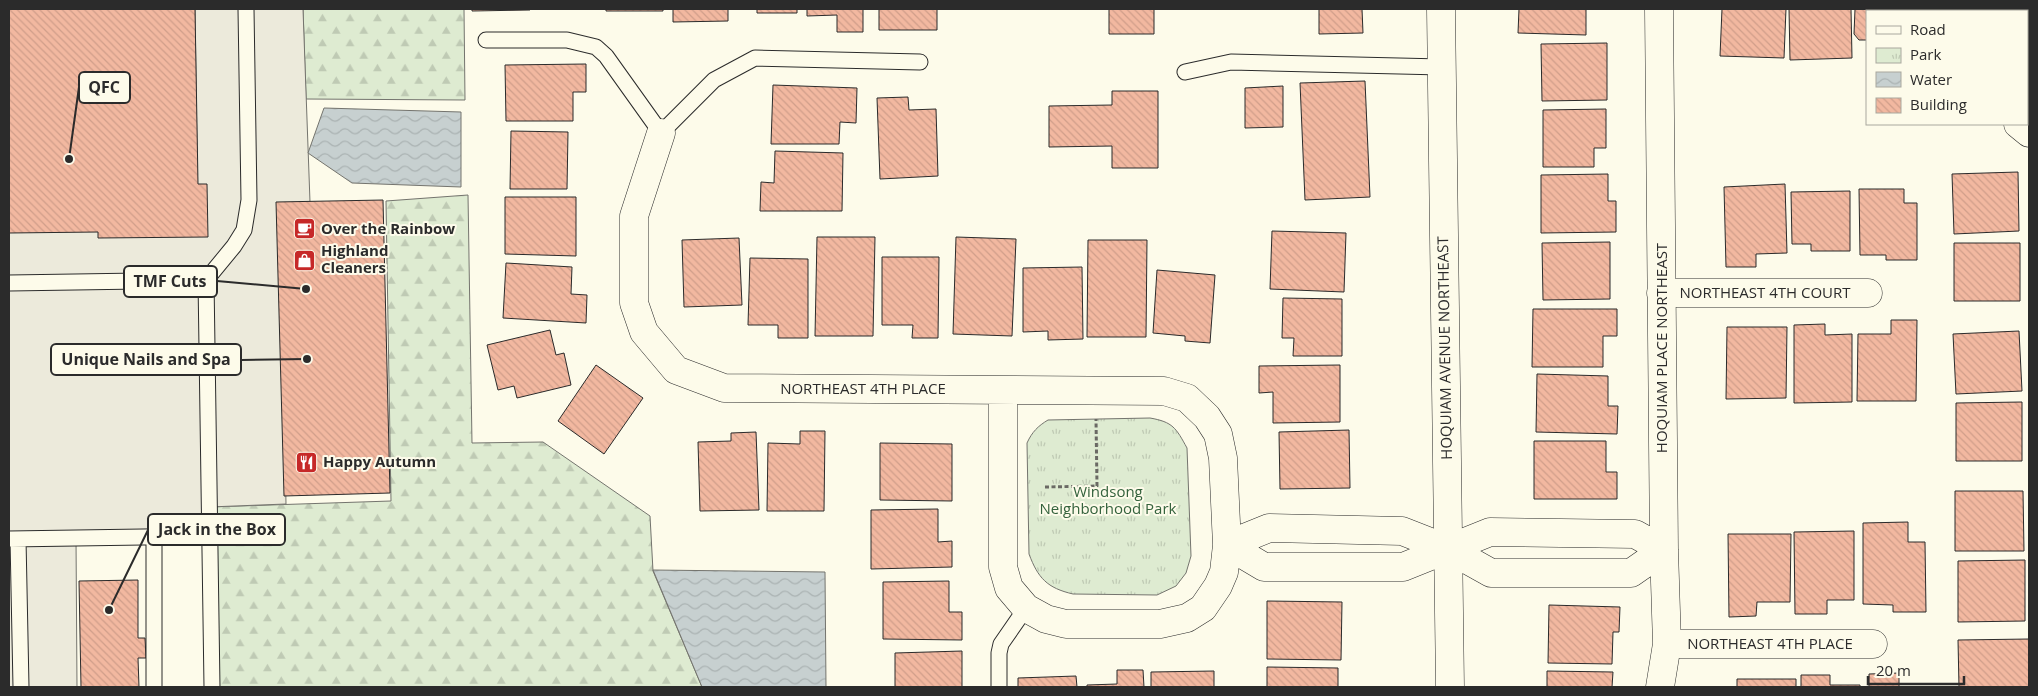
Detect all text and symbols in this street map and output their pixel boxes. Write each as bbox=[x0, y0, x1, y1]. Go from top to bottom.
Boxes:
legend bbox=[1866, 10, 2028, 125]
text: Road bbox=[1910, 19, 1946, 39]
text: Park bbox=[1910, 44, 1941, 64]
text: Water bbox=[1910, 69, 1952, 89]
callout: QFC bbox=[79, 72, 130, 103]
text: QFC bbox=[88, 76, 120, 98]
text: Building bbox=[1910, 94, 1967, 114]
cafe icon: Over the Rainbow bbox=[293, 217, 317, 241]
place label: Over the Rainbow bbox=[321, 218, 455, 238]
street label: HOQUIAM AVENUE NORTHEAST bbox=[1432, 235, 1456, 460]
place label: Highland Cleaners bbox=[321, 240, 388, 277]
street label: HOQUIAM PLACE NORTHEAST bbox=[1651, 242, 1671, 453]
shop icon: Highland Cleaners bbox=[293, 248, 317, 272]
callout: TMF Cuts bbox=[124, 266, 217, 297]
text: TMF Cuts bbox=[134, 270, 206, 292]
street label: NORTHEAST 4TH COURT bbox=[1679, 282, 1851, 302]
callout: Unique Nails and Spa bbox=[51, 344, 241, 375]
text: Unique Nails and Spa bbox=[61, 348, 231, 370]
street label: NORTHEAST 4TH PLACE bbox=[780, 378, 946, 398]
restaurant icon: Happy Autumn bbox=[295, 450, 319, 474]
place label: Happy Autumn bbox=[323, 451, 436, 471]
park label: Windsong Neighborhood Park bbox=[1040, 481, 1177, 518]
callout: Jack in the Box bbox=[148, 514, 285, 545]
text: Jack in the Box bbox=[156, 518, 277, 540]
street label: NORTHEAST 4TH PLACE bbox=[1687, 633, 1853, 653]
scale bar bbox=[1868, 654, 1964, 686]
text: 20 m bbox=[1876, 660, 1911, 680]

